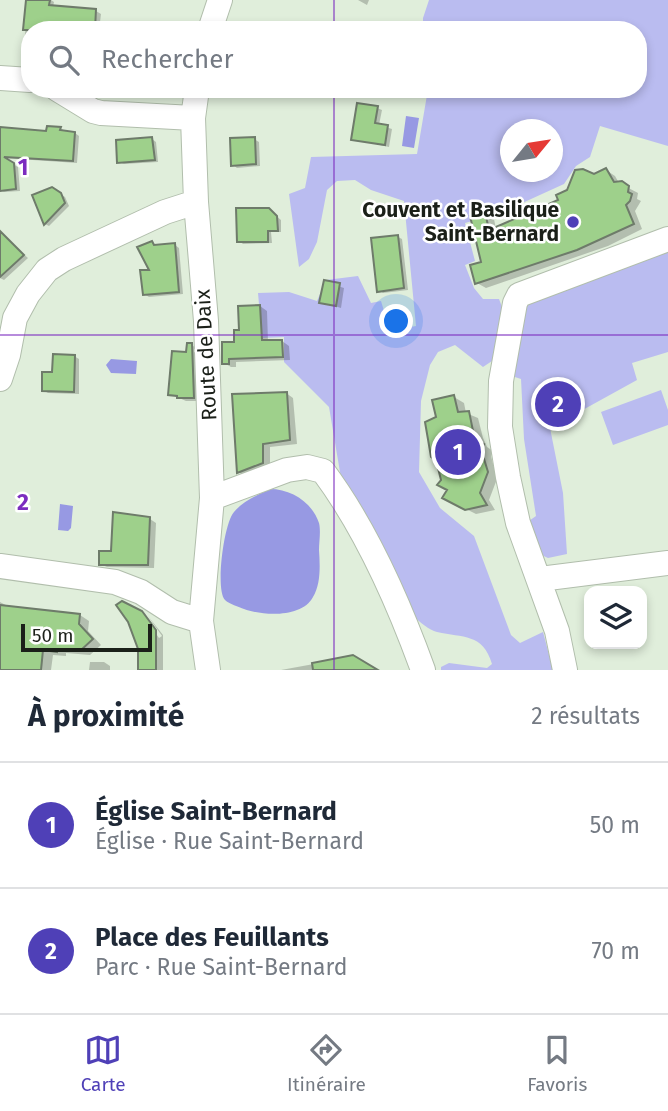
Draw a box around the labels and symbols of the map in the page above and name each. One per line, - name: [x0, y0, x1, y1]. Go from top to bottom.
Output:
- north arrow: [500, 119, 563, 182]
- text: 1: [18, 153, 28, 181]
- place label: Couvent et Basilique Saint-Bernard: [362, 197, 559, 247]
- marker: Couvent et Basilique Saint-Bernard: [565, 214, 581, 230]
- street label: Route de Daix: [190, 288, 222, 421]
- your location: [379, 304, 413, 338]
- pin: 2: [535, 378, 581, 430]
- pin: 1: [435, 426, 481, 478]
- text: 2: [17, 488, 29, 516]
- scale bar: [21, 621, 152, 653]

